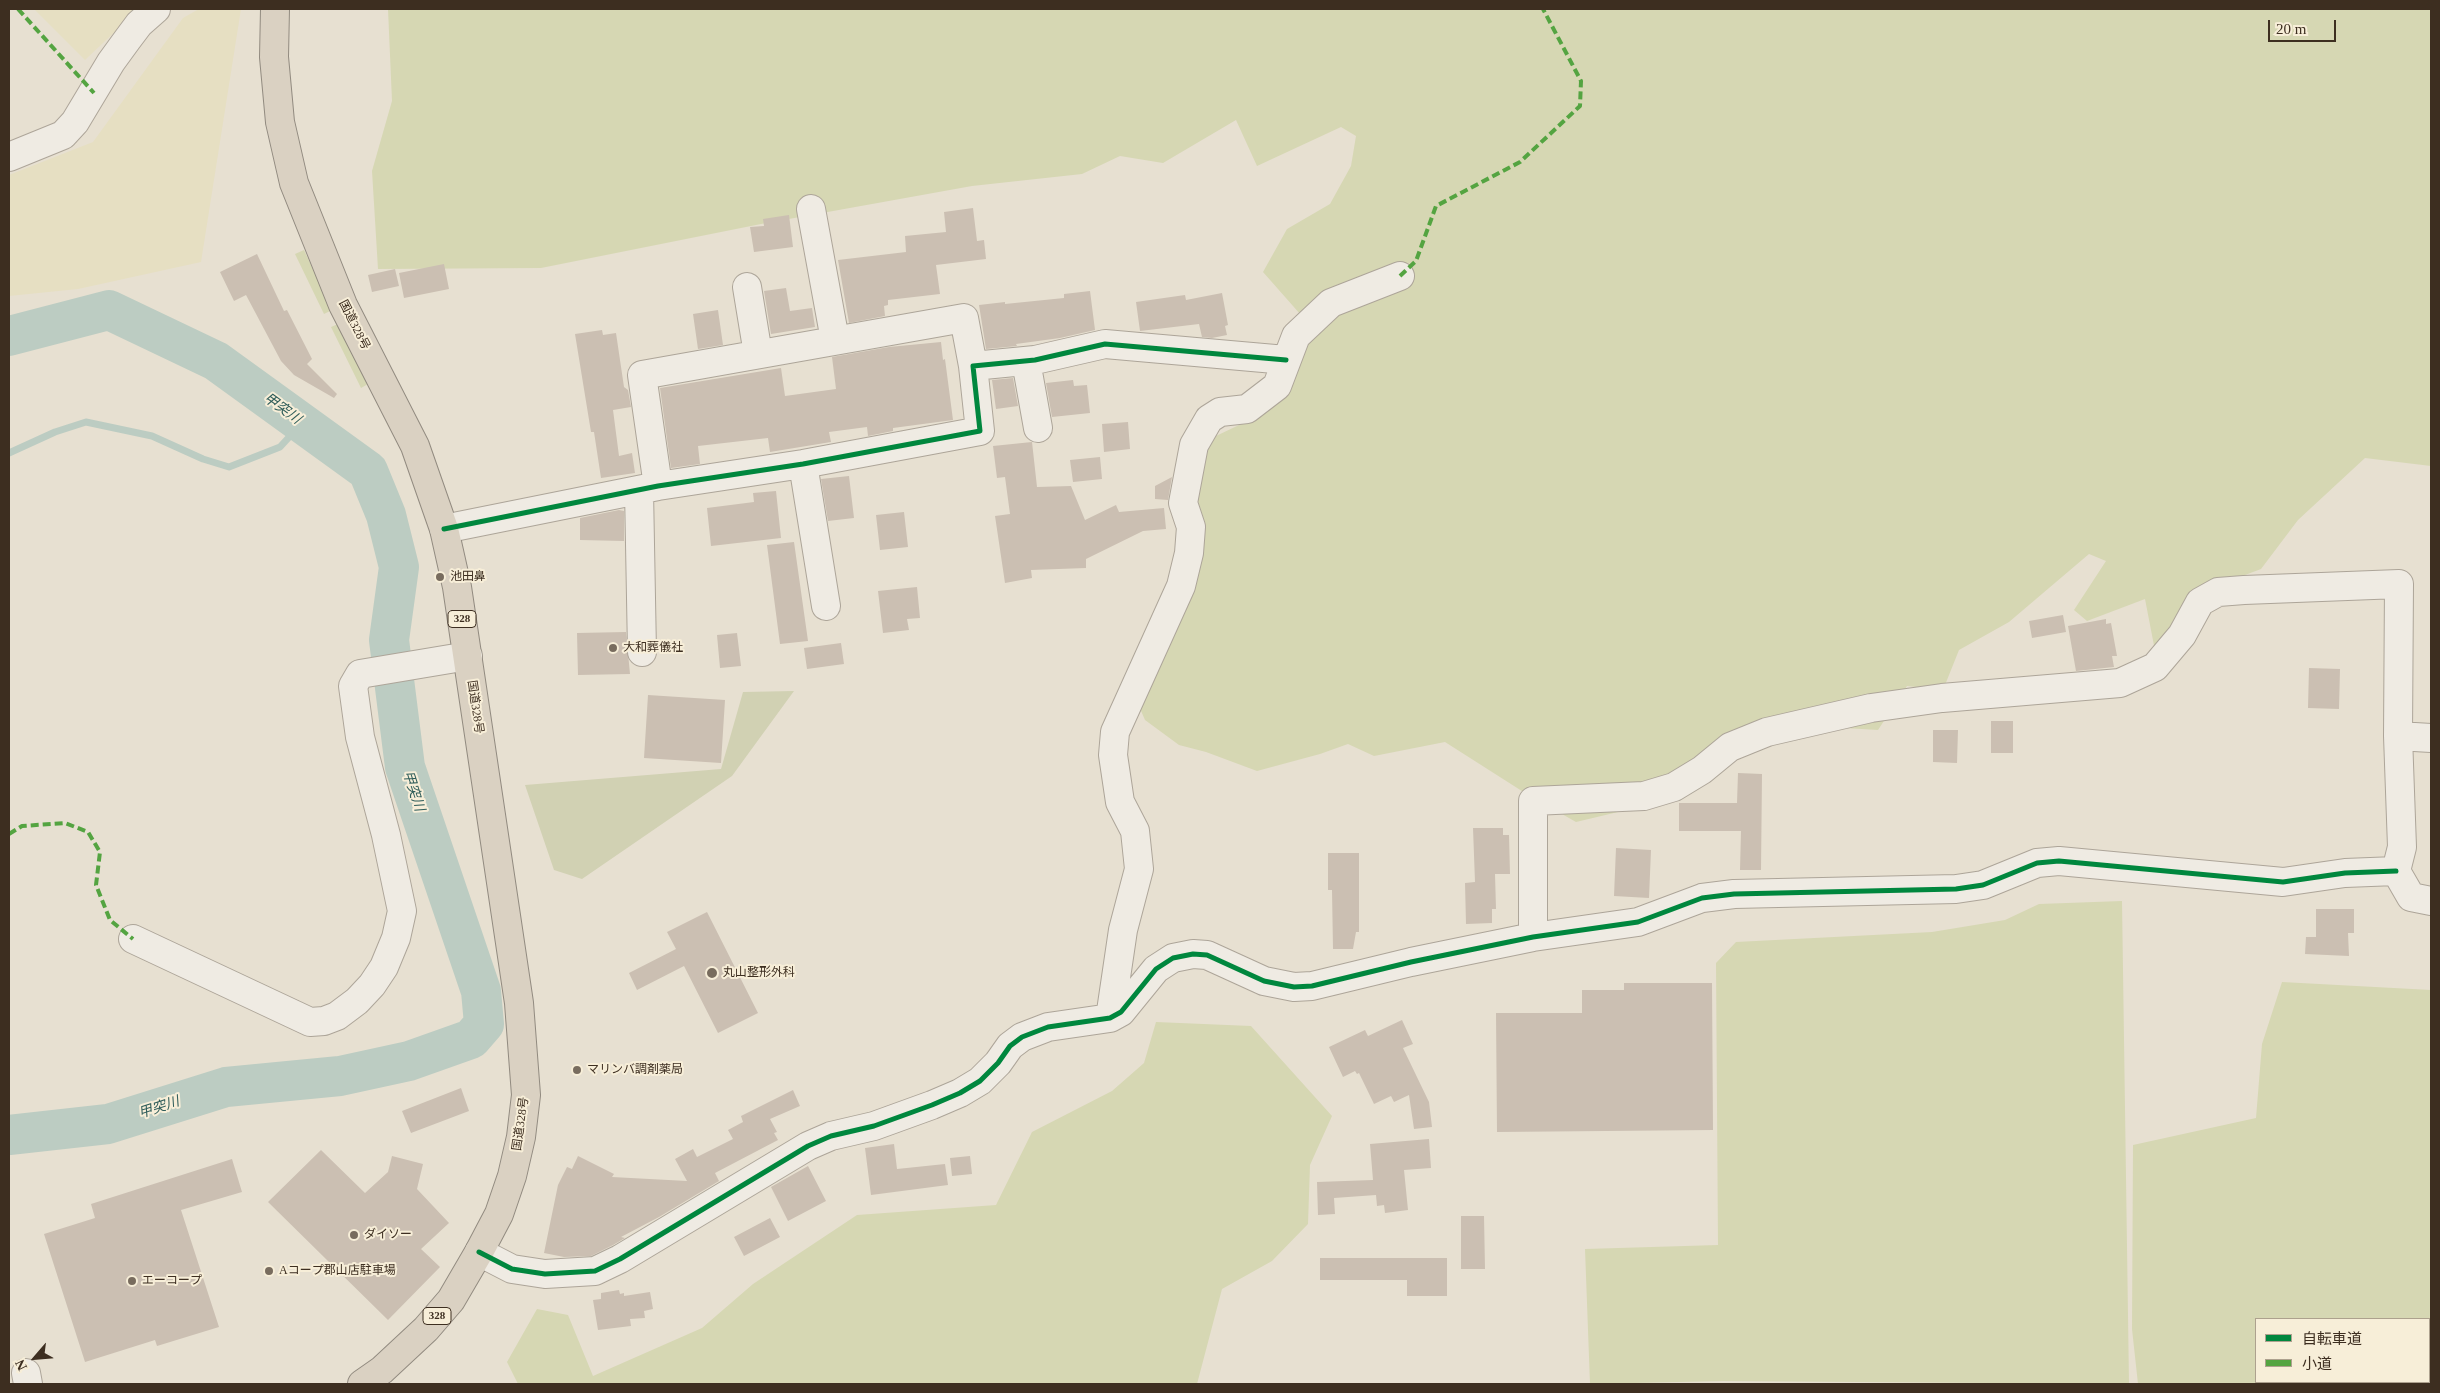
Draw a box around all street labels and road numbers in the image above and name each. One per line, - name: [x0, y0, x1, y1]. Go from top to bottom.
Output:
- street label: 国道328号: [335, 298, 373, 352]
- road number: 328: [448, 610, 476, 628]
- street label: 国道328号: [464, 679, 486, 735]
- street label: 国道328号: [510, 1096, 532, 1152]
- road number: 328: [423, 1308, 451, 1324]

